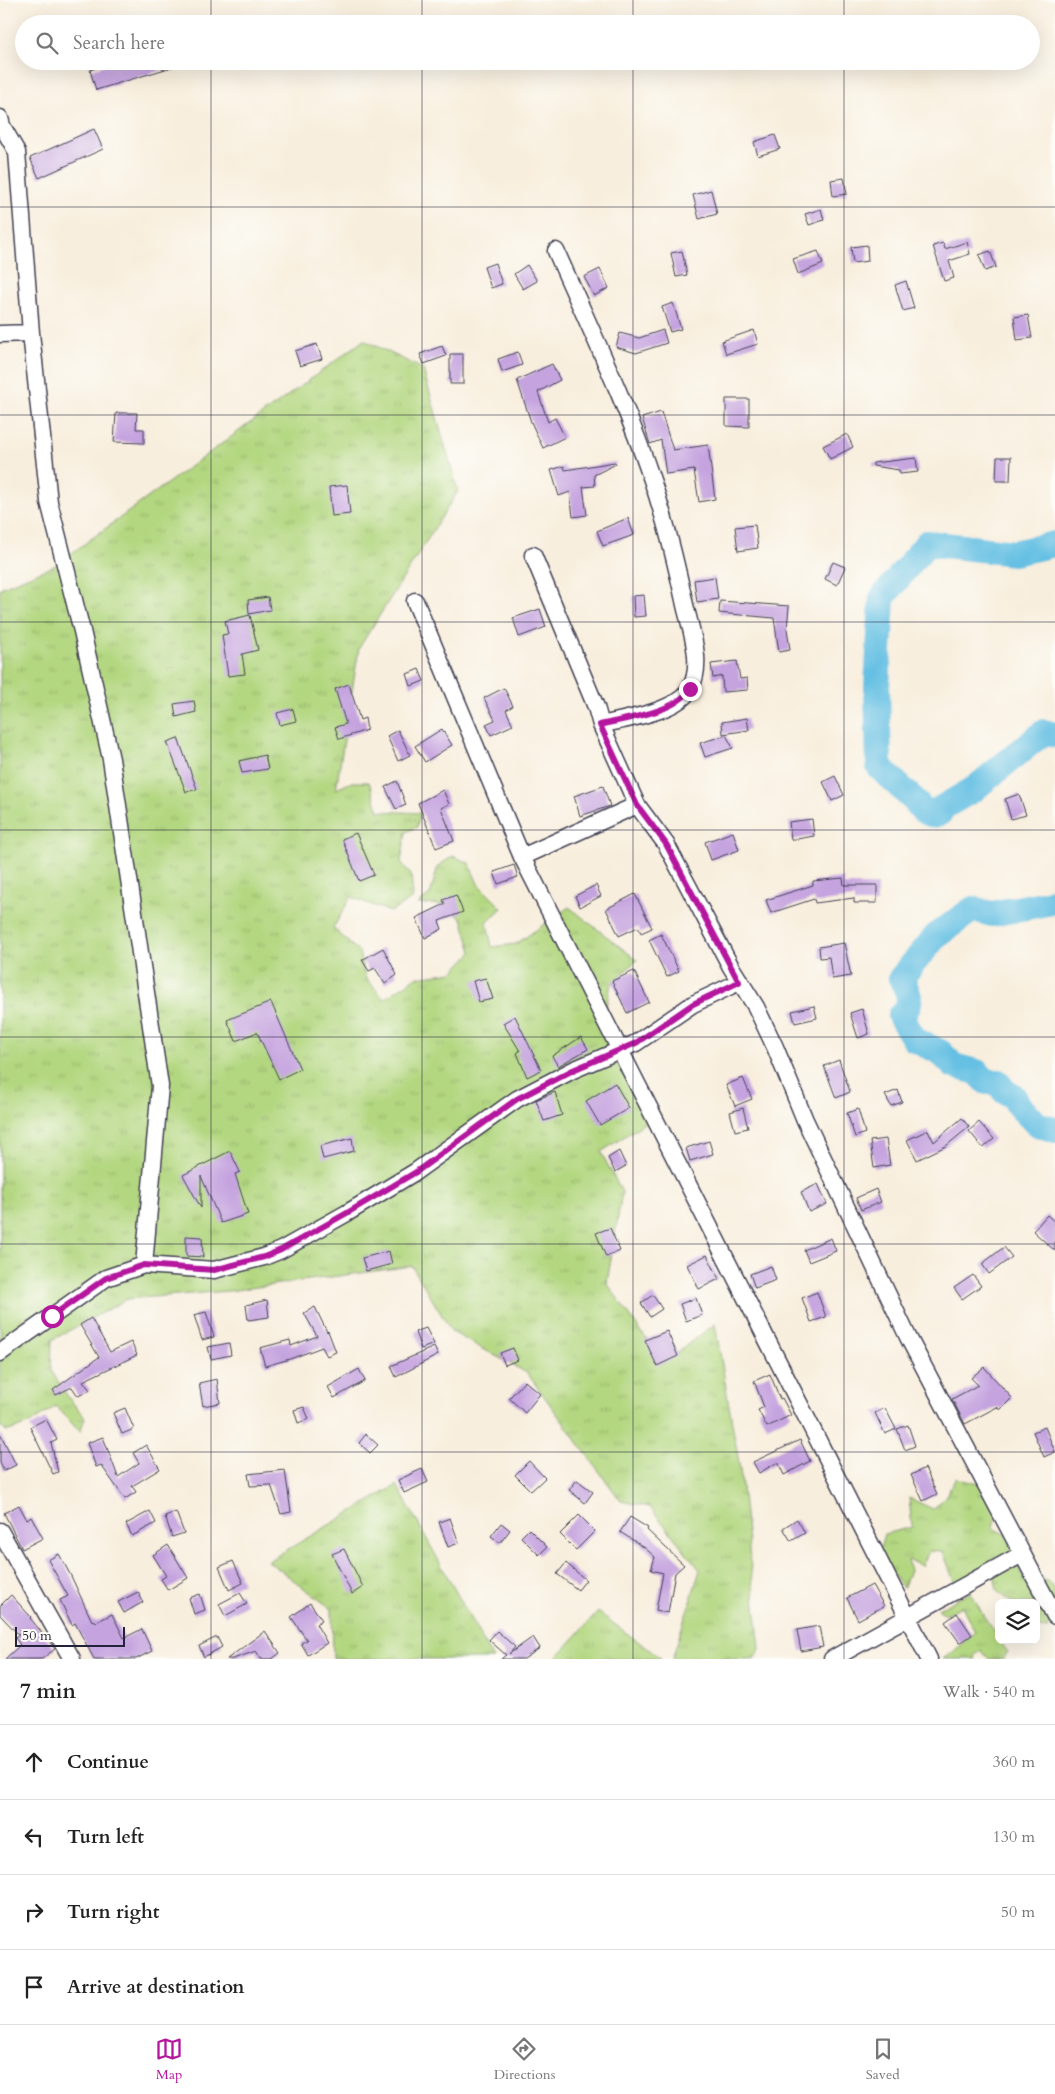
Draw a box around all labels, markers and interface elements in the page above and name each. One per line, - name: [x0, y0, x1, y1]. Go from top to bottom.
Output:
- search box: [15, 15, 1040, 70]
- icon: search: [33, 29, 61, 57]
- text: Search here: [73, 30, 165, 56]
- route end: [679, 678, 702, 701]
- route start: [41, 1305, 64, 1328]
- map controls: [995, 1599, 1040, 1644]
- button: layers: [995, 1599, 1040, 1644]
- scale bar: [15, 1624, 125, 1647]
- text: 50 m: [22, 1626, 52, 1645]
- text: 7 min: [20, 1677, 76, 1706]
- text: Walk · 540 m: [943, 1681, 1035, 1703]
- icon: ahead: [20, 1748, 48, 1776]
- text: Continue: [67, 1749, 149, 1775]
- text: 360 m: [993, 1751, 1035, 1773]
- icon: left: [20, 1823, 48, 1851]
- text: Turn left: [67, 1824, 144, 1850]
- text: 130 m: [993, 1826, 1035, 1848]
- icon: right: [20, 1898, 48, 1926]
- text: Turn right: [67, 1899, 159, 1925]
- text: 50 m: [1001, 1901, 1035, 1923]
- icon: arrive: [20, 1973, 48, 2001]
- text: Arrive at destination: [67, 1974, 244, 2000]
- tab: Map: [155, 2035, 183, 2084]
- tab: Directions: [494, 2035, 555, 2084]
- tab: Saved: [866, 2035, 900, 2084]

